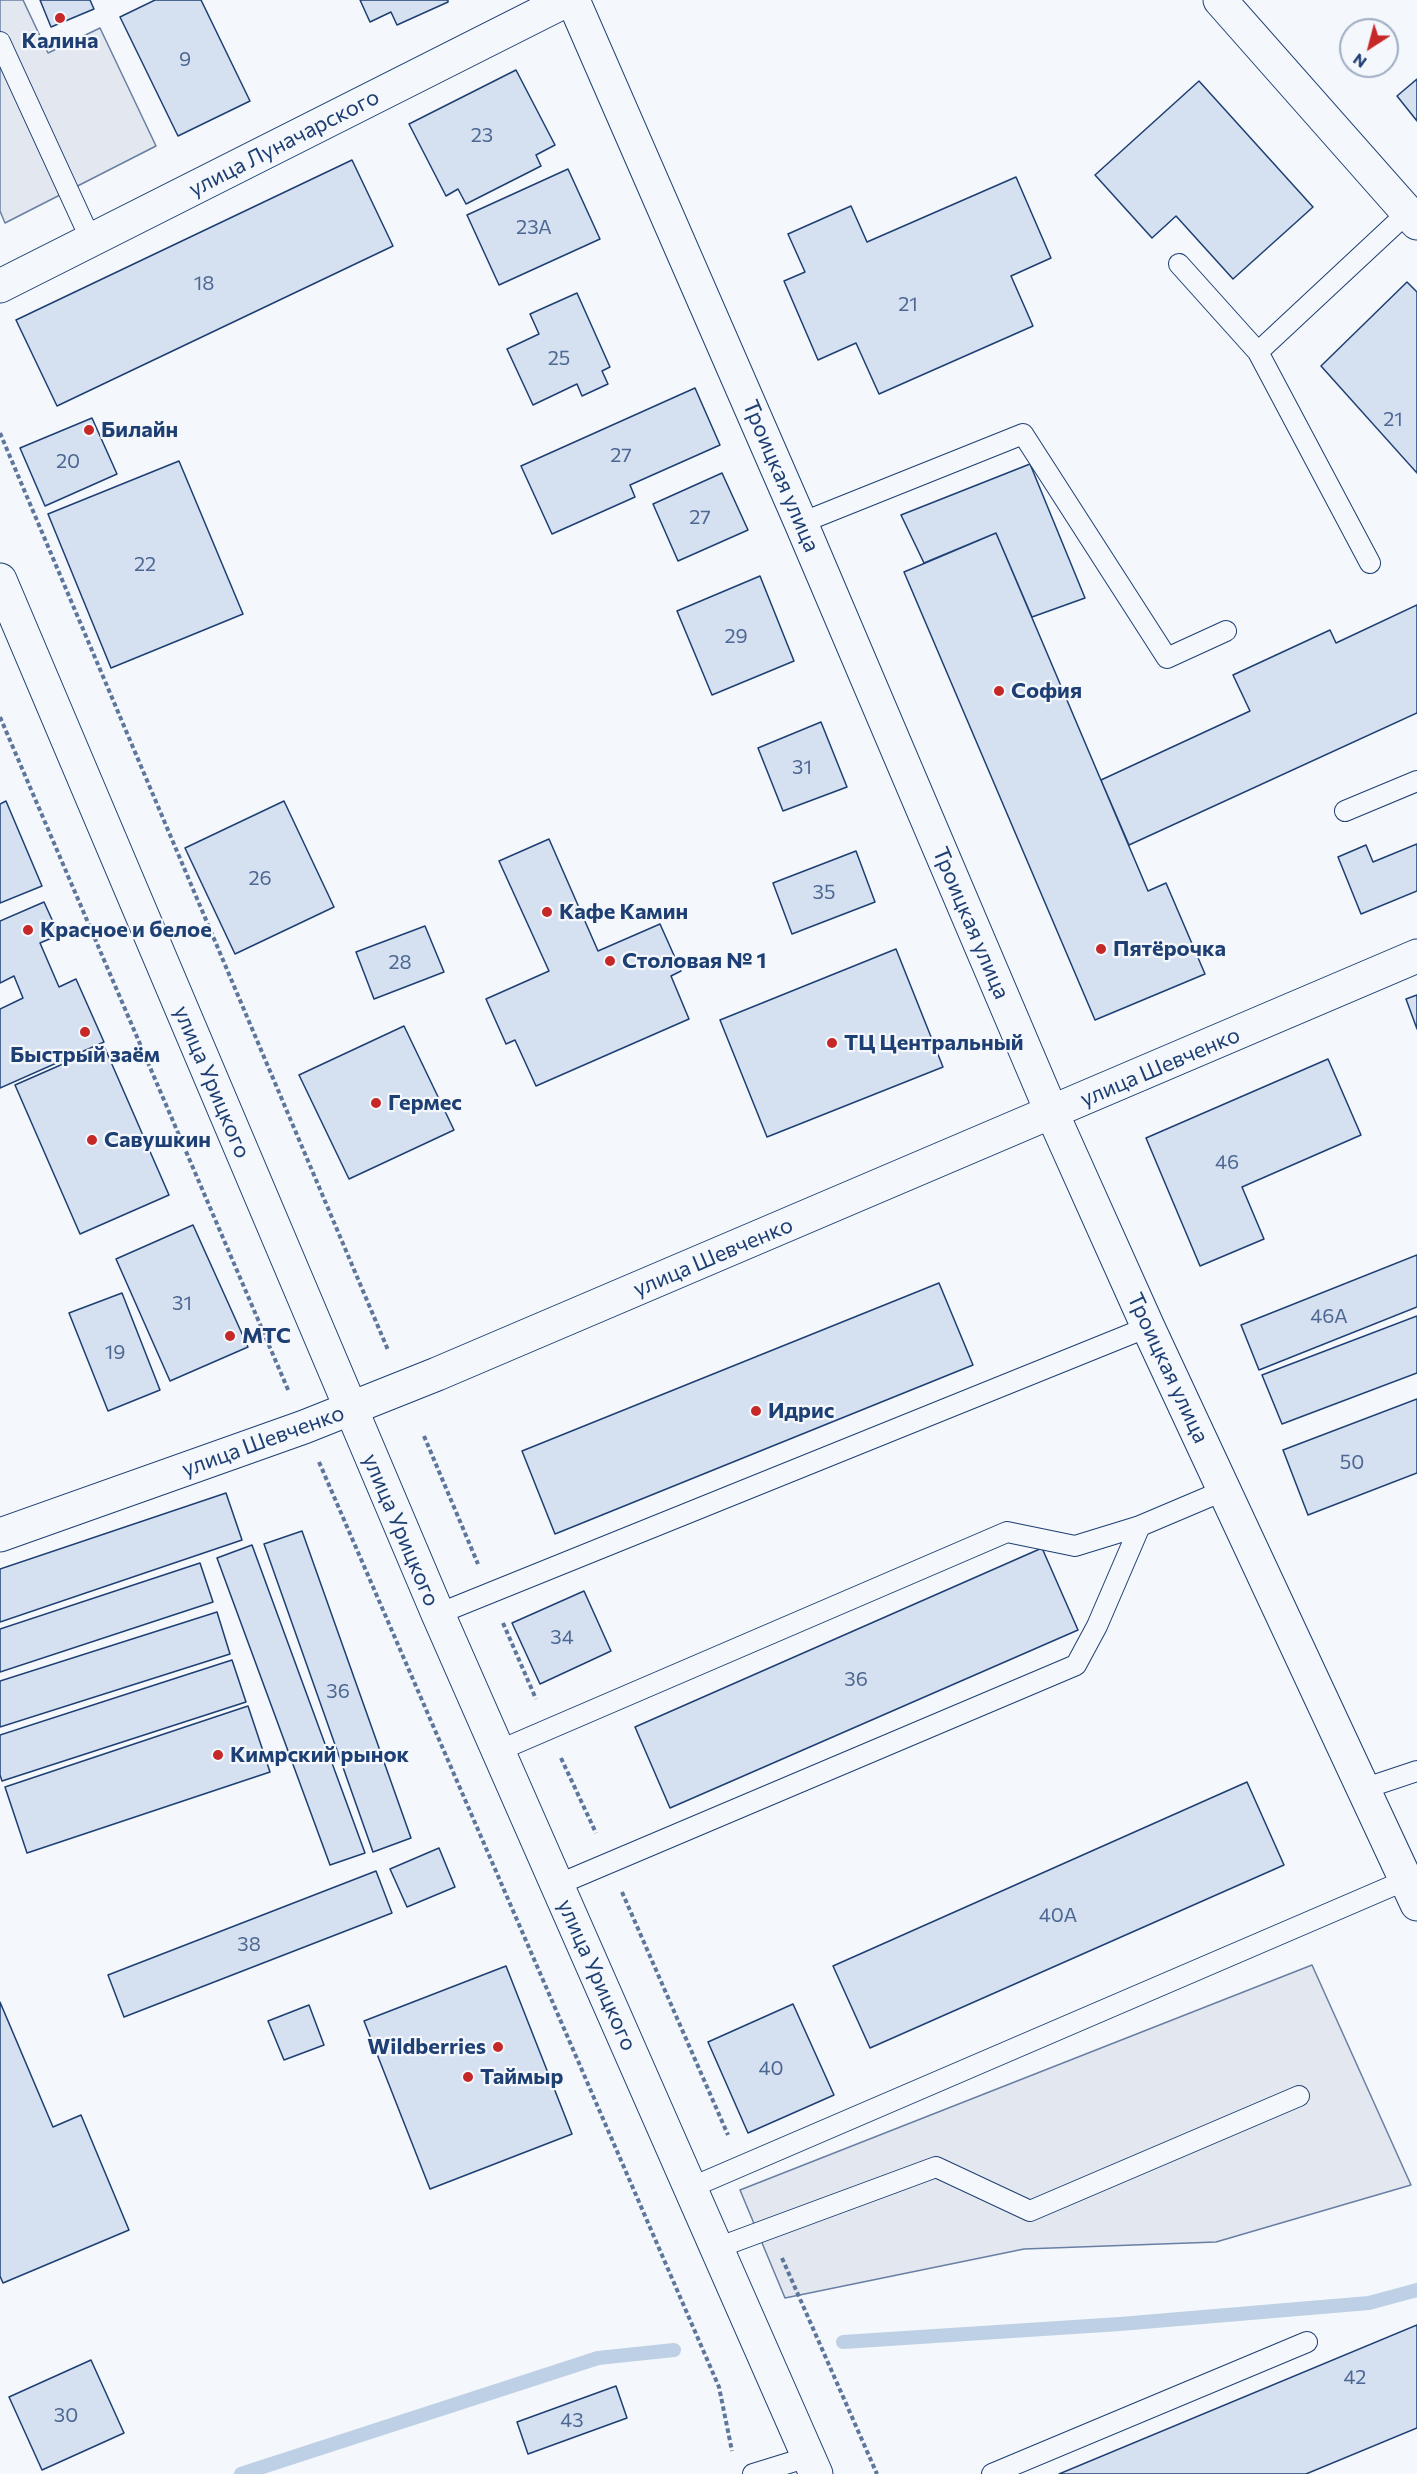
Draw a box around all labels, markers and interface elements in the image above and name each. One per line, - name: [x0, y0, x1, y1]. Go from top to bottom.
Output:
- marker: Калина: [53, 11, 67, 25]
- north arrow: [1339, 18, 1399, 78]
- place label: Калина: [22, 28, 98, 54]
- house number: 9: [179, 47, 191, 71]
- text: N: [1349, 50, 1370, 73]
- street label: улица Луначарского: [184, 84, 384, 202]
- house number: 23: [471, 123, 493, 147]
- house number: 23А: [516, 215, 552, 239]
- house number: 18: [194, 271, 214, 295]
- house number: 21: [898, 292, 918, 316]
- house number: 25: [548, 346, 570, 370]
- street label: Троицкая улица: [737, 396, 825, 556]
- house number: 21: [1383, 407, 1403, 431]
- place label: Билайн: [101, 417, 178, 443]
- marker: Билайн: [82, 423, 96, 437]
- house number: 27: [610, 443, 632, 467]
- house number: 20: [56, 449, 80, 473]
- house number: 27: [689, 505, 711, 529]
- house number: 22: [134, 552, 156, 576]
- house number: 29: [724, 624, 748, 648]
- place label: София: [1011, 678, 1082, 704]
- marker: София: [992, 684, 1006, 698]
- house number: 31: [792, 755, 812, 779]
- street label: Троицкая улица: [927, 843, 1015, 1003]
- house number: 26: [248, 866, 272, 890]
- house number: 35: [813, 880, 835, 904]
- place label: Кафе Камин: [559, 899, 688, 925]
- marker: Кафе Камин: [540, 905, 554, 919]
- place label: Красное и белое: [40, 917, 212, 943]
- marker: Красное и белое: [21, 923, 35, 937]
- place label: Пятёрочка: [1113, 936, 1226, 962]
- marker: Пятёрочка: [1094, 942, 1108, 956]
- place label: Столовая № 1: [622, 948, 767, 974]
- house number: 28: [388, 950, 412, 974]
- marker: Столовая № 1: [603, 954, 617, 968]
- street label: улица Урицкого: [168, 1002, 256, 1162]
- street label: улица Шевченко: [1076, 1021, 1244, 1113]
- marker: Быстрый заём: [78, 1025, 92, 1039]
- place label: ТЦ Центральный: [844, 1030, 1024, 1056]
- marker: ТЦ Центральный: [825, 1036, 839, 1050]
- place label: Быстрый заём: [10, 1042, 160, 1068]
- place label: Гермес: [388, 1090, 462, 1116]
- marker: Гермес: [369, 1096, 383, 1110]
- place label: Савушкин: [104, 1127, 211, 1153]
- marker: Савушкин: [85, 1133, 99, 1147]
- house number: 46: [1215, 1150, 1239, 1174]
- street label: улица Шевченко: [629, 1211, 797, 1303]
- street label: Троицкая улица: [1122, 1289, 1214, 1447]
- house number: 31: [172, 1291, 192, 1315]
- house number: 46А: [1310, 1304, 1348, 1328]
- place label: МТС: [242, 1323, 291, 1349]
- marker: МТС: [223, 1329, 237, 1343]
- house number: 19: [105, 1340, 125, 1364]
- place label: Идрис: [768, 1398, 834, 1424]
- street label: улица Шевченко: [178, 1399, 348, 1483]
- marker: Идрис: [749, 1404, 763, 1418]
- street label: улица Урицкого: [357, 1450, 445, 1610]
- house number: 50: [1340, 1450, 1364, 1474]
- house number: 34: [550, 1625, 574, 1649]
- house number: 36: [844, 1667, 868, 1691]
- house number: 36: [326, 1679, 350, 1703]
- place label: Кимрский рынок: [230, 1742, 409, 1768]
- marker: Кимрский рынок: [211, 1748, 225, 1762]
- street label: улица Урицкого: [552, 1895, 642, 2055]
- house number: 40А: [1039, 1903, 1077, 1927]
- house number: 38: [237, 1932, 261, 1956]
- place label: Wildberries: [367, 2034, 486, 2060]
- marker: Wildberries: [491, 2040, 505, 2054]
- house number: 40: [758, 2056, 784, 2080]
- place label: Таймыр: [480, 2064, 563, 2090]
- marker: Таймыр: [461, 2070, 475, 2084]
- house number: 42: [1344, 2365, 1366, 2389]
- house number: 30: [54, 2403, 78, 2427]
- house number: 43: [560, 2408, 584, 2432]

